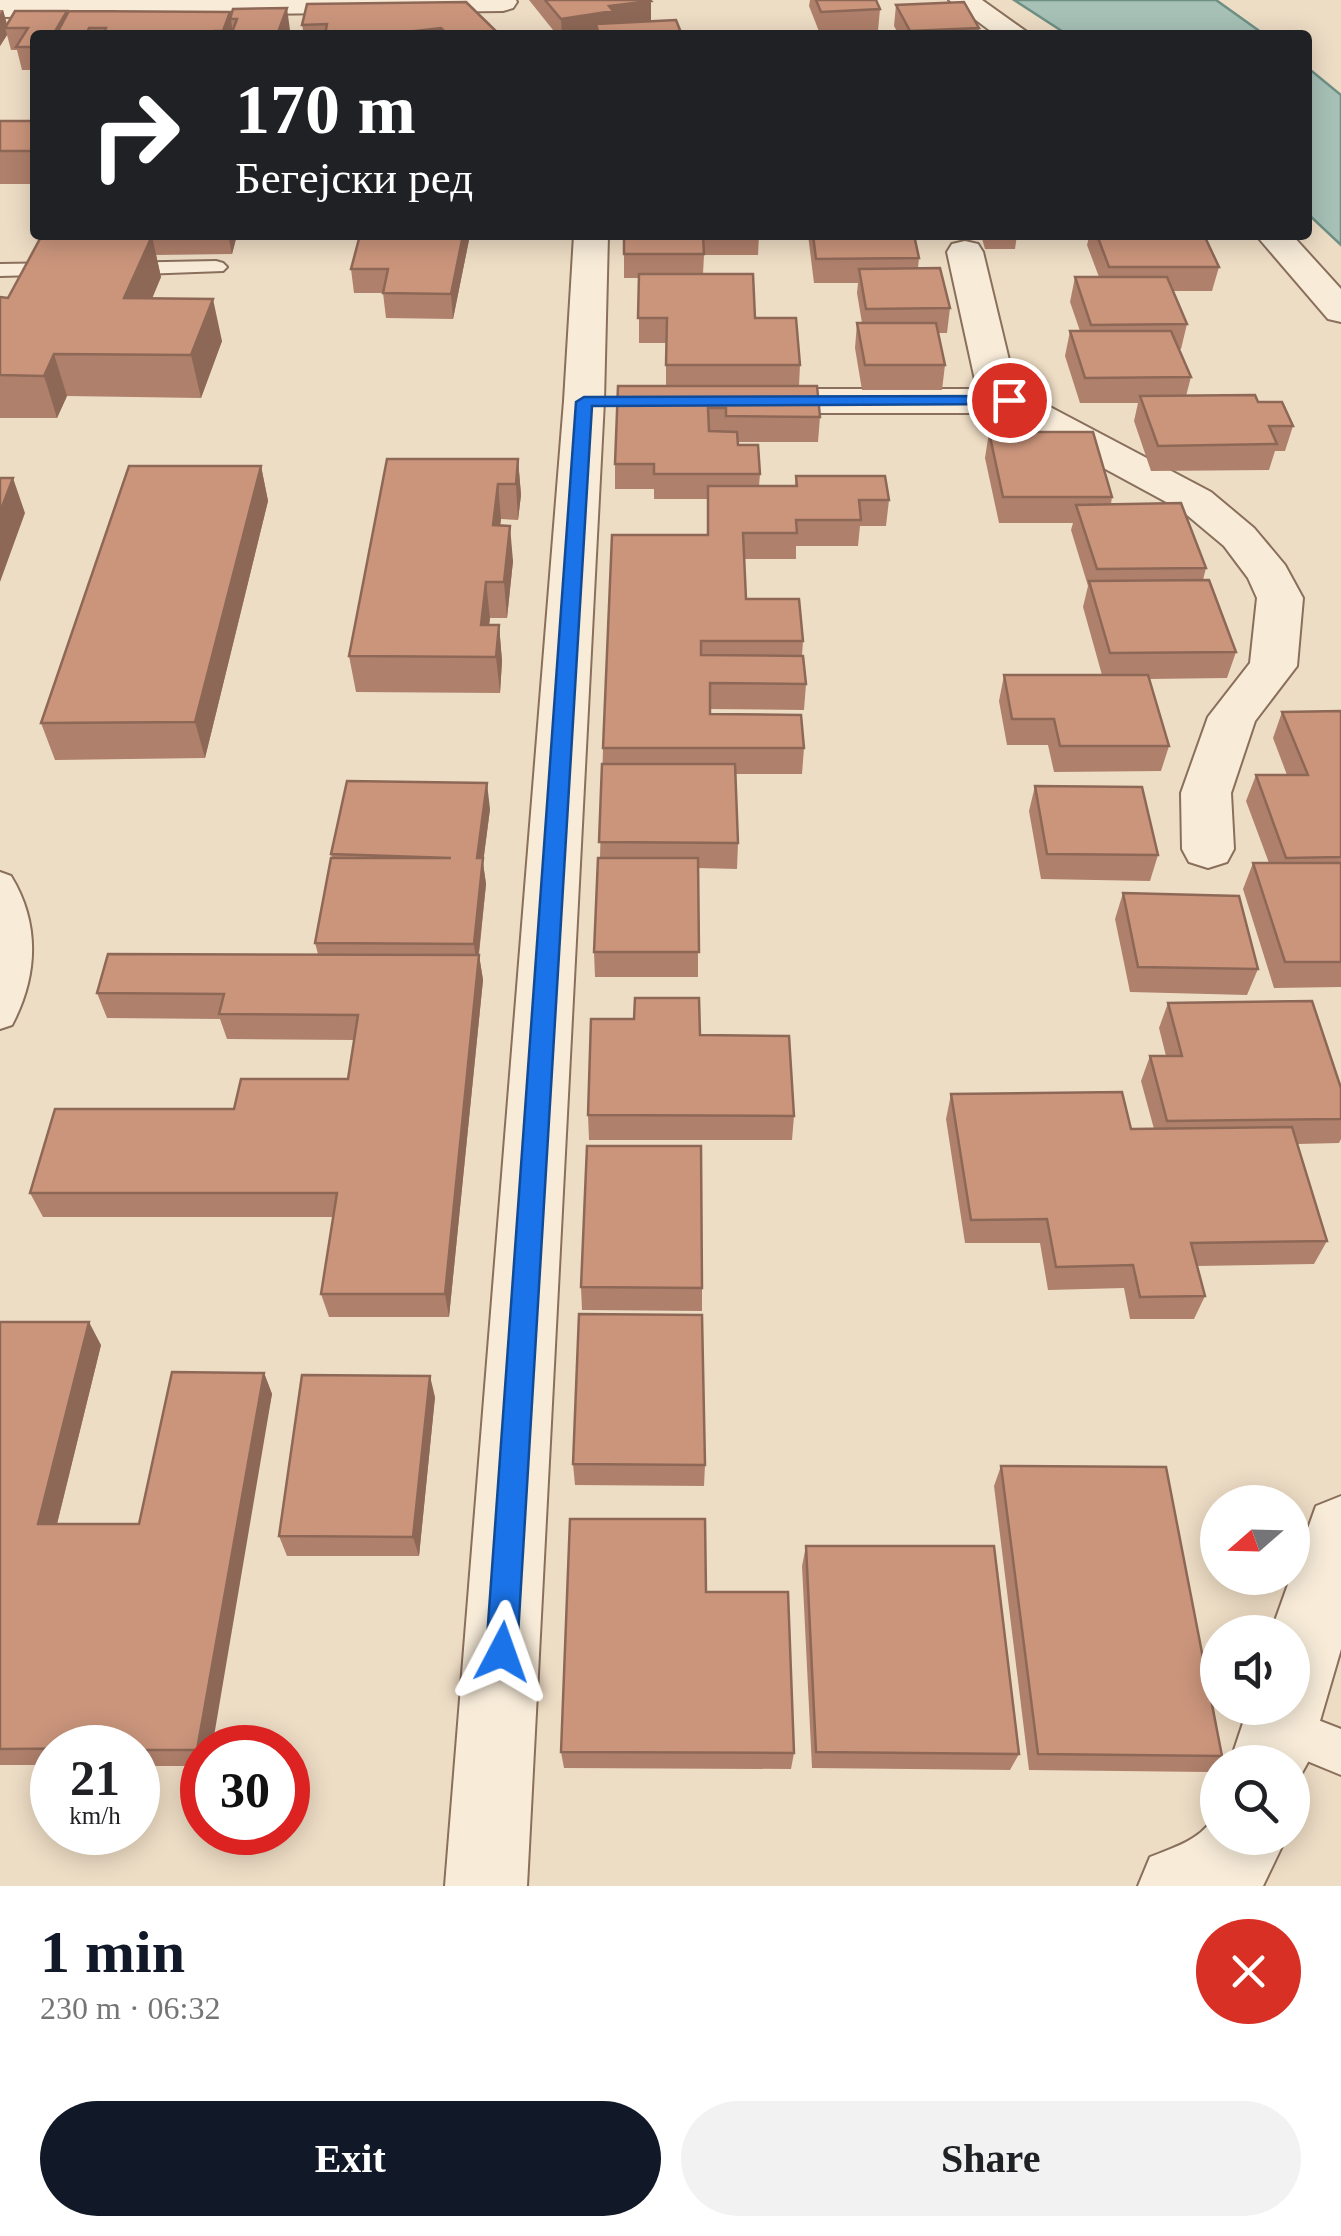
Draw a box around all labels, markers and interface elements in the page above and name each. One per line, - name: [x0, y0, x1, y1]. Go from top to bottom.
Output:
- icon: right: [70, 70, 200, 200]
- text: 170 m: [235, 71, 416, 148]
- text: Бегејски ред: [235, 153, 473, 203]
- pin: [967, 358, 1052, 443]
- icon: arrive: [982, 373, 1037, 428]
- north arrow: [1200, 1485, 1310, 1595]
- map controls: [1200, 1485, 1310, 1855]
- position arrow: [450, 1600, 554, 1704]
- button: sound: [1200, 1615, 1310, 1725]
- speed limit sign: 30: [180, 1725, 310, 1855]
- button: search: [1200, 1745, 1310, 1855]
- text: 21: [70, 1750, 120, 1806]
- text: km/h: [69, 1802, 121, 1829]
- text: 1 min: [40, 1919, 185, 1985]
- button: close: [1196, 1919, 1301, 2024]
- text: 230 m · 06:32: [40, 1990, 220, 2026]
- button: Exit: [40, 2101, 661, 2216]
- button: Share: [681, 2101, 1301, 2216]

